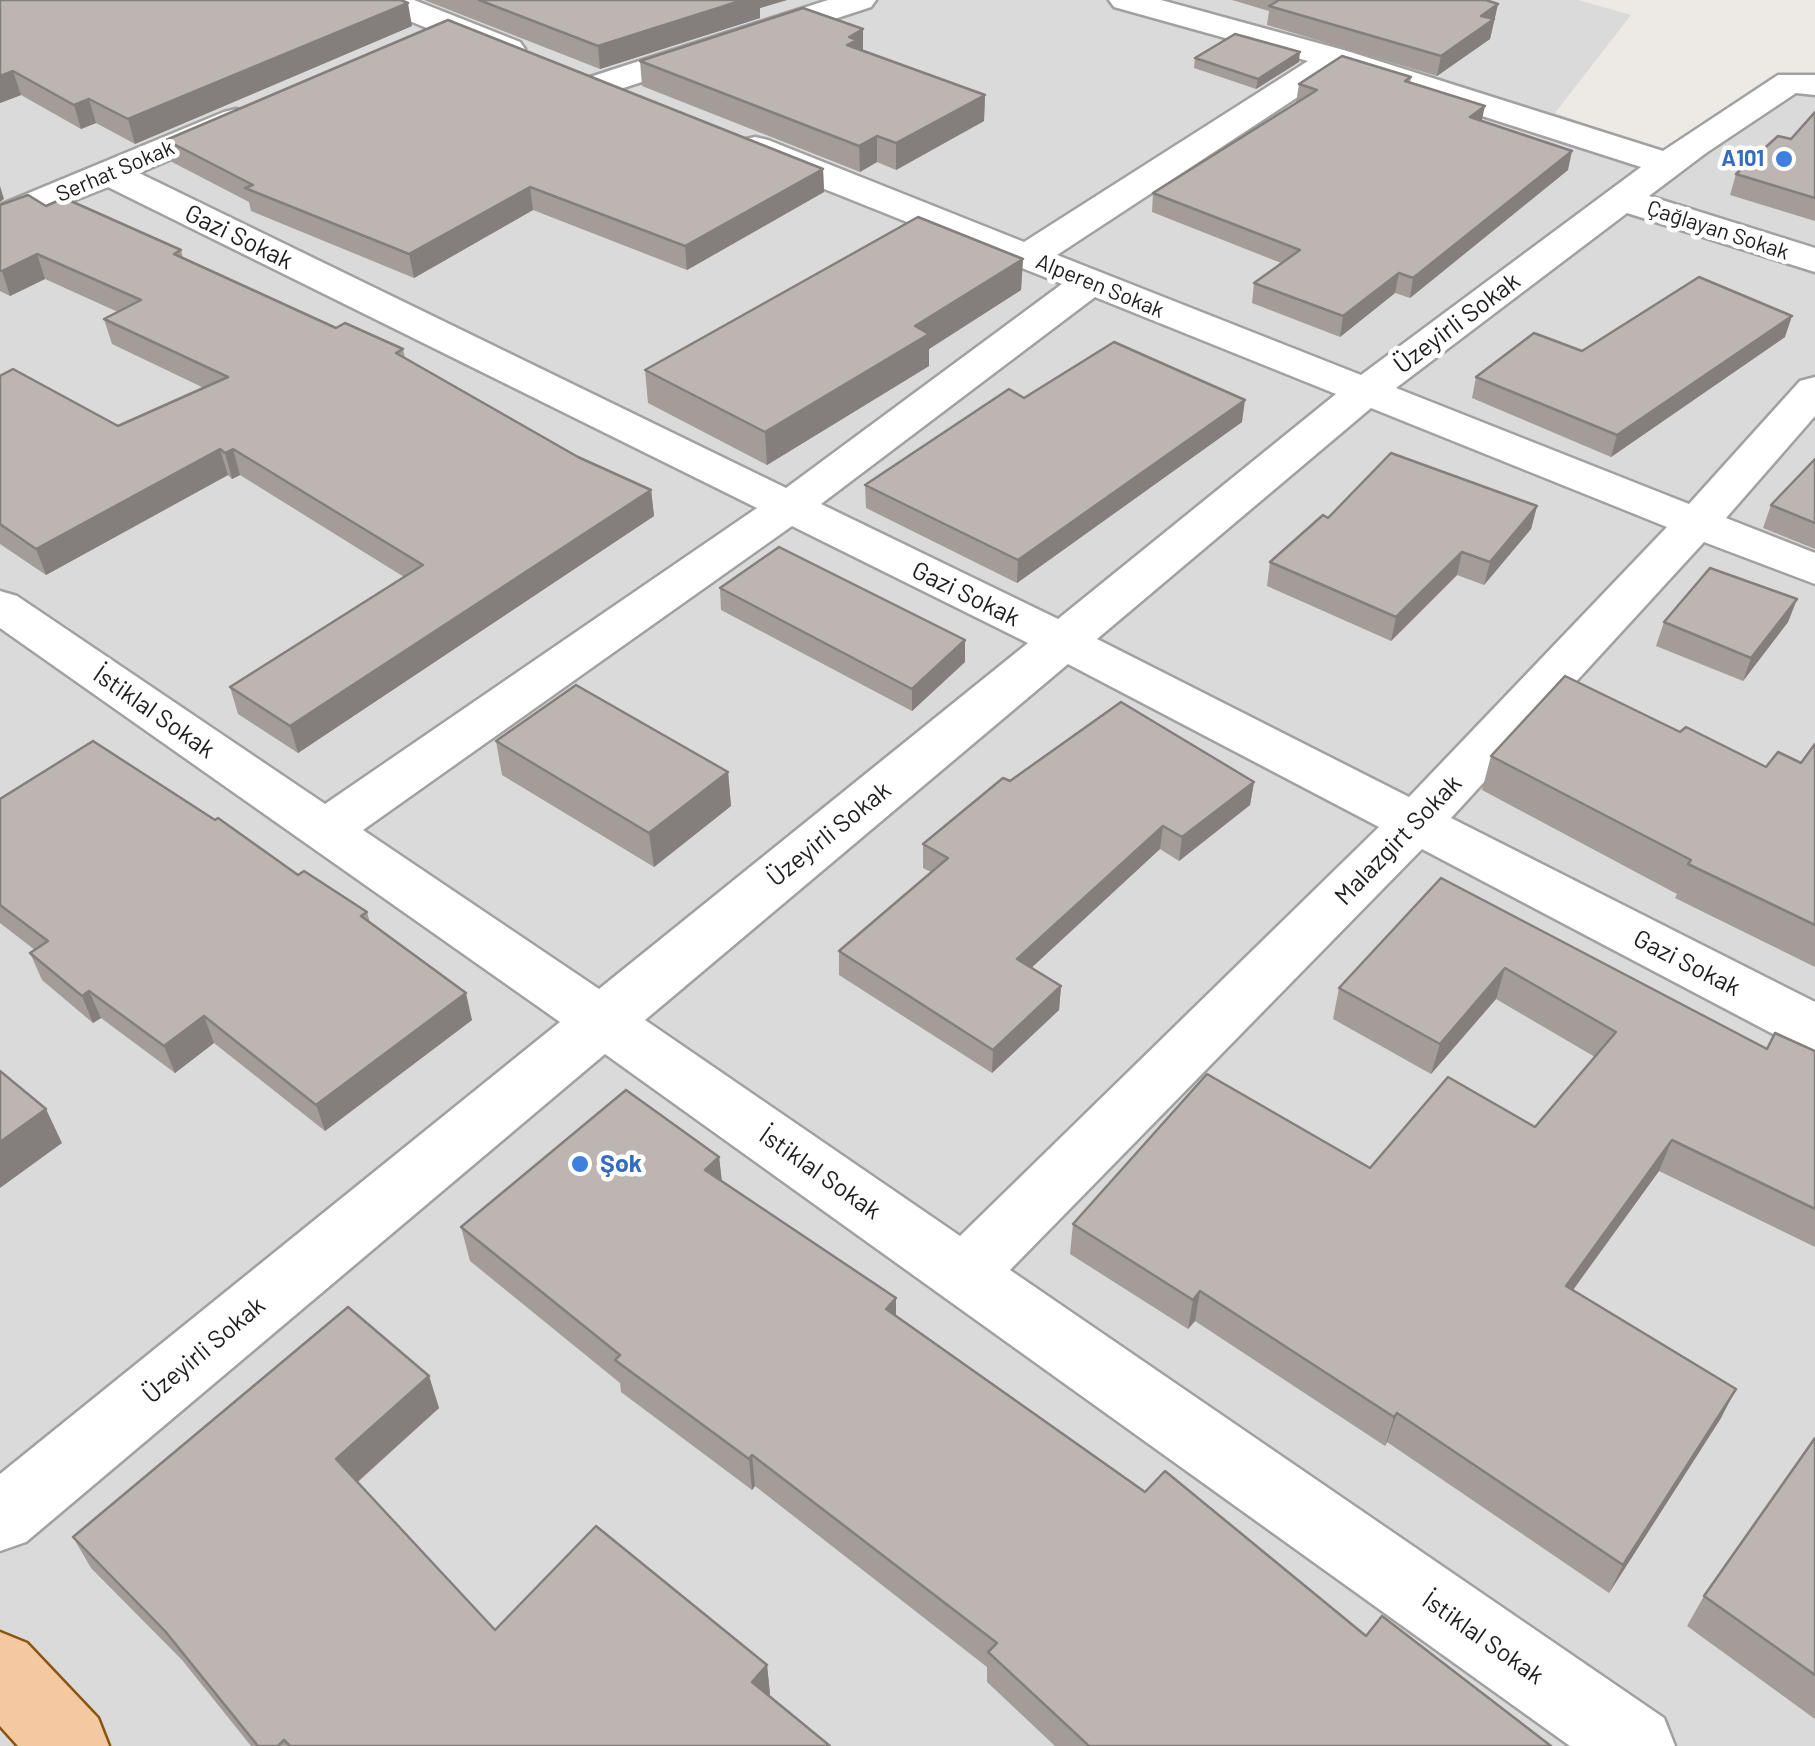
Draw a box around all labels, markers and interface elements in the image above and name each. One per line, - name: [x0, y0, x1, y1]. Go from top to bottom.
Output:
- street label: Serhat Sokak: [52, 134, 178, 208]
- place label: A101: [1721, 146, 1764, 172]
- marker: A101: [1773, 148, 1795, 170]
- street label: Çağlayan Sokak: [1644, 195, 1792, 265]
- street label: Gazi Sokak: [180, 198, 298, 276]
- street label: Alperen Sokak: [1032, 248, 1168, 324]
- street label: Üzeyirli Sokak: [1388, 266, 1526, 380]
- street label: Gazi Sokak: [907, 555, 1025, 633]
- street label: İstiklal Sokak: [87, 659, 221, 765]
- street label: Malazgirt Sokak: [1328, 769, 1468, 911]
- street label: Üzeyirli Sokak: [761, 775, 897, 893]
- street label: Gazi Sokak: [1628, 923, 1746, 1003]
- street label: İstiklal Sokak: [753, 1120, 887, 1226]
- place label: Şok: [600, 1149, 642, 1179]
- marker: Şok: [569, 1153, 591, 1175]
- street label: Üzeyirli Sokak: [137, 1290, 271, 1410]
- street label: İstiklal Sokak: [1416, 1585, 1550, 1691]

